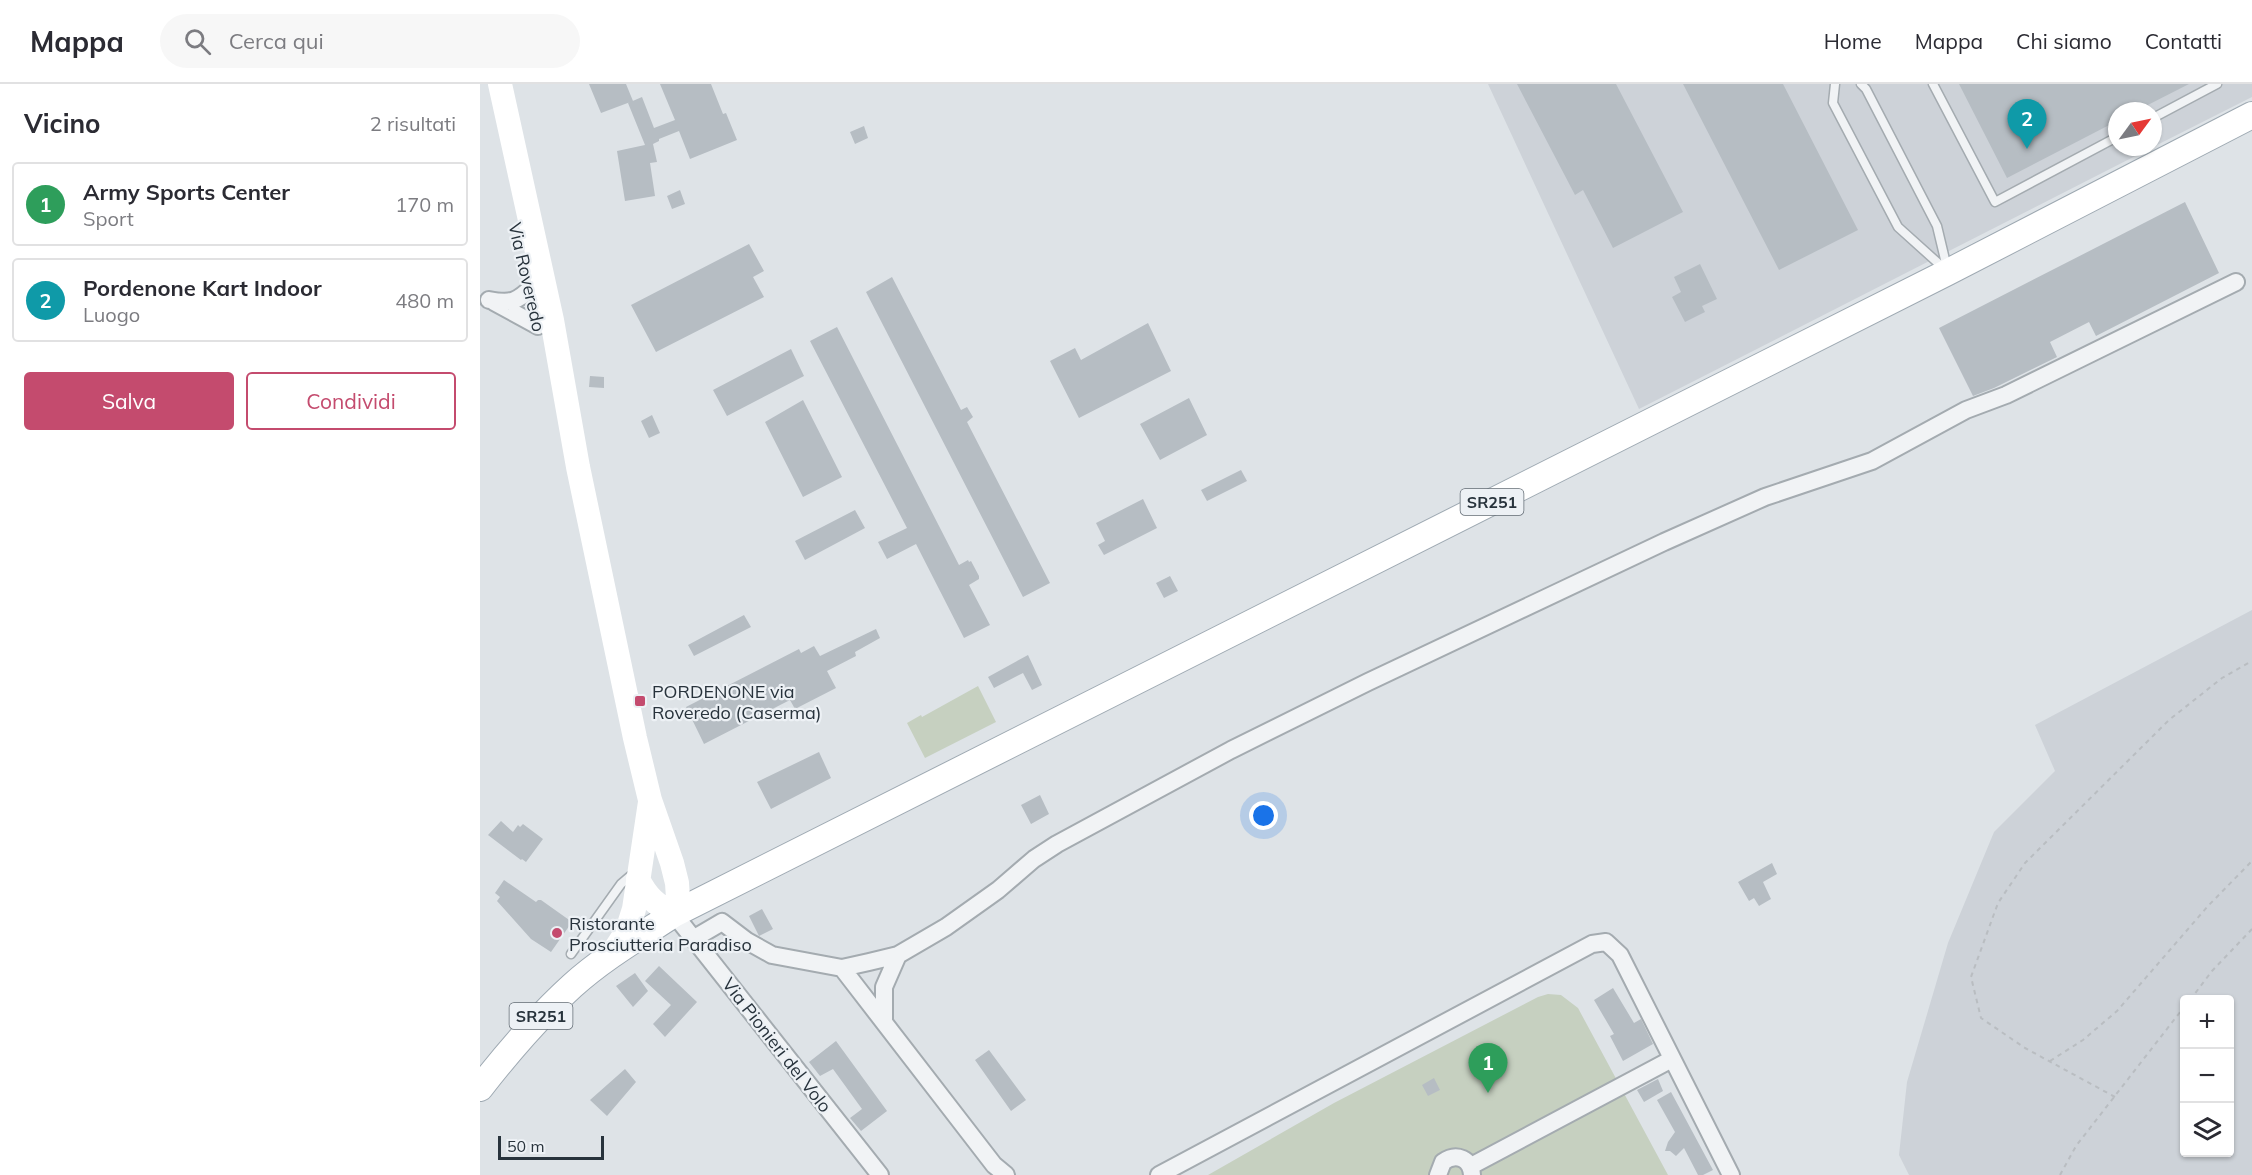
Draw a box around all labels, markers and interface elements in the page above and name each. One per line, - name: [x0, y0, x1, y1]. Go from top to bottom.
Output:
- search box: [160, 14, 580, 68]
- text: Mappa: [30, 24, 124, 59]
- icon: search: [181, 25, 214, 58]
- text: Cerca qui: [229, 27, 324, 55]
- text: Home: [1824, 28, 1882, 54]
- text: Mappa: [1915, 28, 1983, 54]
- text: Chi siamo: [2016, 28, 2112, 54]
- text: Contatti: [2145, 28, 2222, 54]
- pin: 2: [2008, 100, 2046, 149]
- north arrow: [2108, 102, 2162, 156]
- text: Vicino: [24, 107, 101, 140]
- text: 2 risultati: [370, 111, 456, 136]
- text: Army Sports Center: [83, 178, 290, 206]
- text: 1: [40, 192, 52, 217]
- text: 170 m: [395, 192, 454, 217]
- text: Sport: [83, 206, 134, 231]
- street label: Via Roveredo: [503, 220, 551, 334]
- text: Pordenone Kart Indoor: [83, 274, 322, 302]
- text: 2: [40, 288, 52, 313]
- text: 480 m: [395, 288, 454, 313]
- text: Luogo: [83, 302, 140, 327]
- button: Salva: [24, 372, 234, 430]
- button: Condividi: [246, 372, 456, 430]
- road number: SR251: [1460, 489, 1524, 515]
- place label: PORDENONE via Roveredo (Caserma): [652, 680, 822, 724]
- marker: PORDENONE via Roveredo (Caserma): [633, 694, 647, 708]
- your location: [1249, 801, 1278, 830]
- place label: Ristorante Prosciutteria Paradiso: [569, 912, 752, 956]
- marker: Ristorante Prosciutteria Paradiso: [550, 926, 564, 940]
- street label: Via Pionieri del Volo: [717, 973, 837, 1117]
- map controls: [2180, 995, 2234, 1157]
- button: +: [2180, 995, 2234, 1049]
- road number: SR251: [509, 1003, 572, 1029]
- pin: 1: [1468, 1044, 1508, 1093]
- button: −: [2180, 1049, 2234, 1103]
- button: layers: [2180, 1103, 2234, 1157]
- scale bar: [498, 1133, 604, 1160]
- text: 50 m: [507, 1136, 544, 1156]

